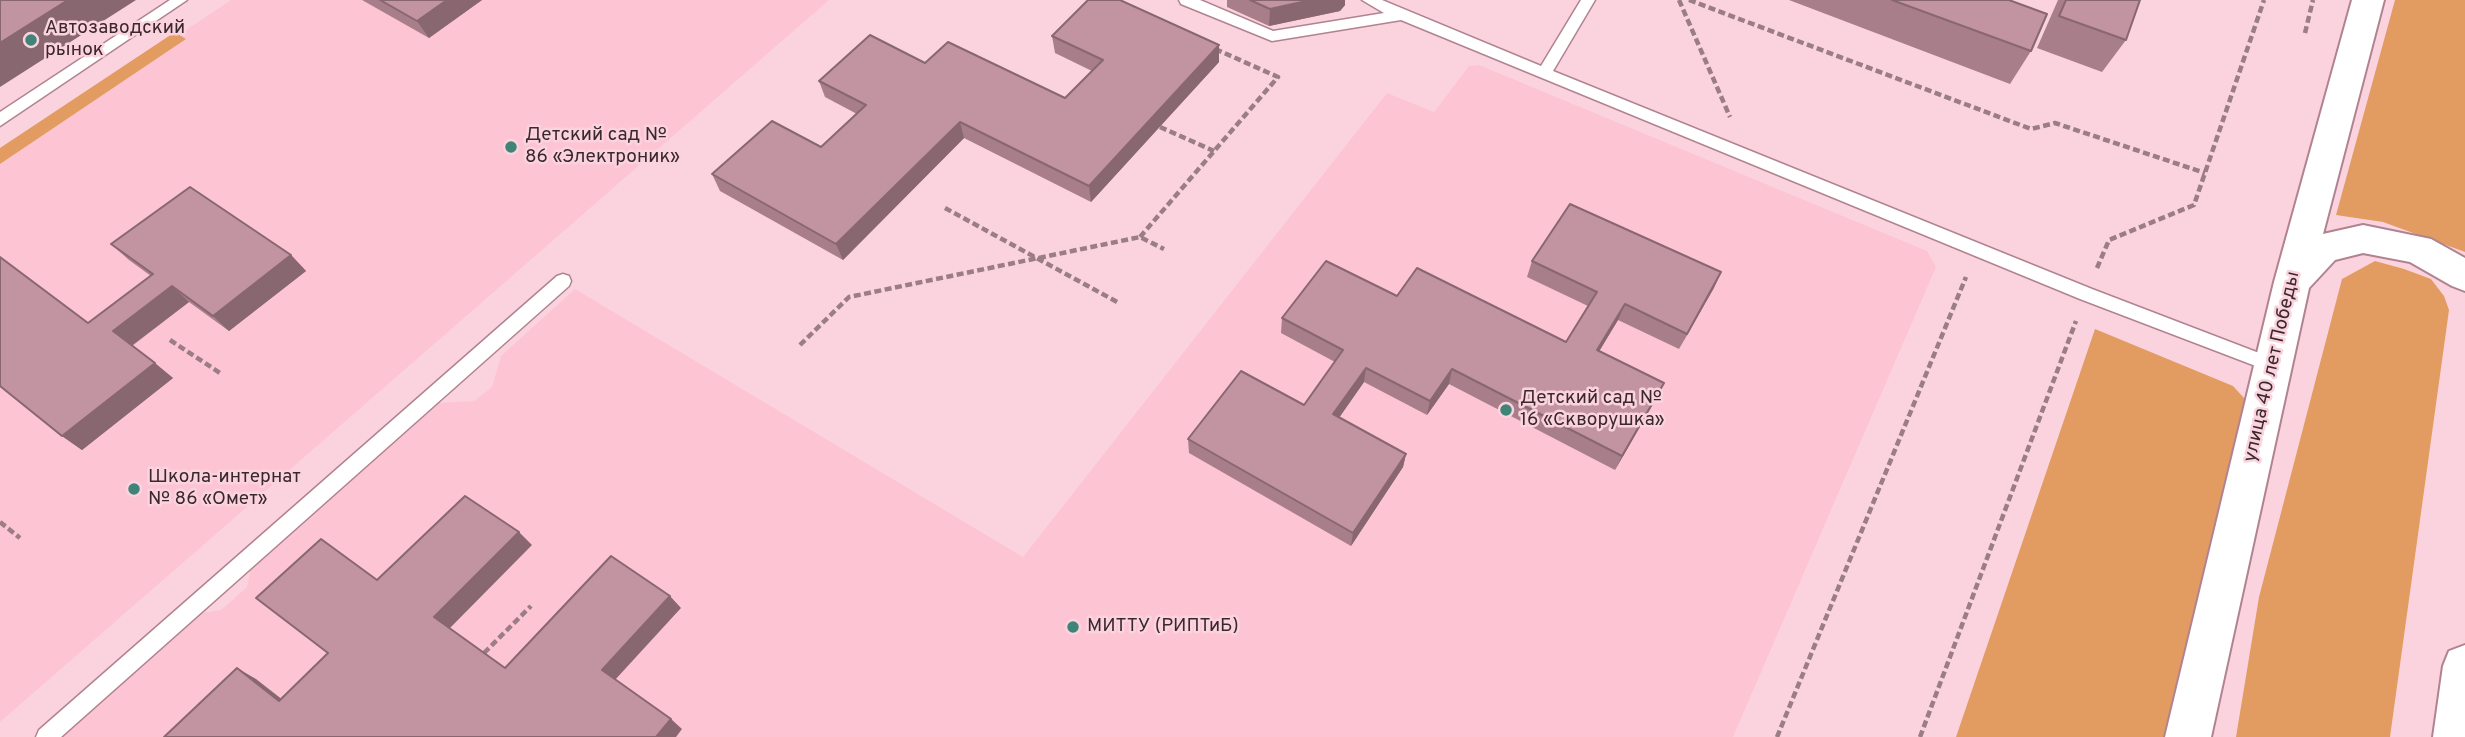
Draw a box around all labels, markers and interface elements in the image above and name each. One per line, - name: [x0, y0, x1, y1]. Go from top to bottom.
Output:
- place label: Автозаводский рынок: [45, 18, 185, 62]
- marker: Автозаводский рынок: [23, 32, 39, 48]
- place label: Детский сад № 86 «Электроник»: [525, 125, 680, 169]
- marker: Детский сад № 86 «Электроник»: [503, 139, 519, 155]
- street label: улица 40 лет Победы: [2240, 269, 2306, 465]
- place label: Детский сад № 16 «Скворушка»: [1520, 388, 1664, 432]
- marker: Детский сад № 16 «Скворушка»: [1498, 402, 1514, 418]
- place label: Школа-интернат № 86 «Омет»: [148, 467, 301, 511]
- marker: Школа-интернат № 86 «Омет»: [126, 481, 142, 497]
- place label: МИТТУ (РИПТиБ): [1087, 616, 1239, 638]
- marker: МИТТУ (РИПТиБ): [1065, 619, 1081, 635]

